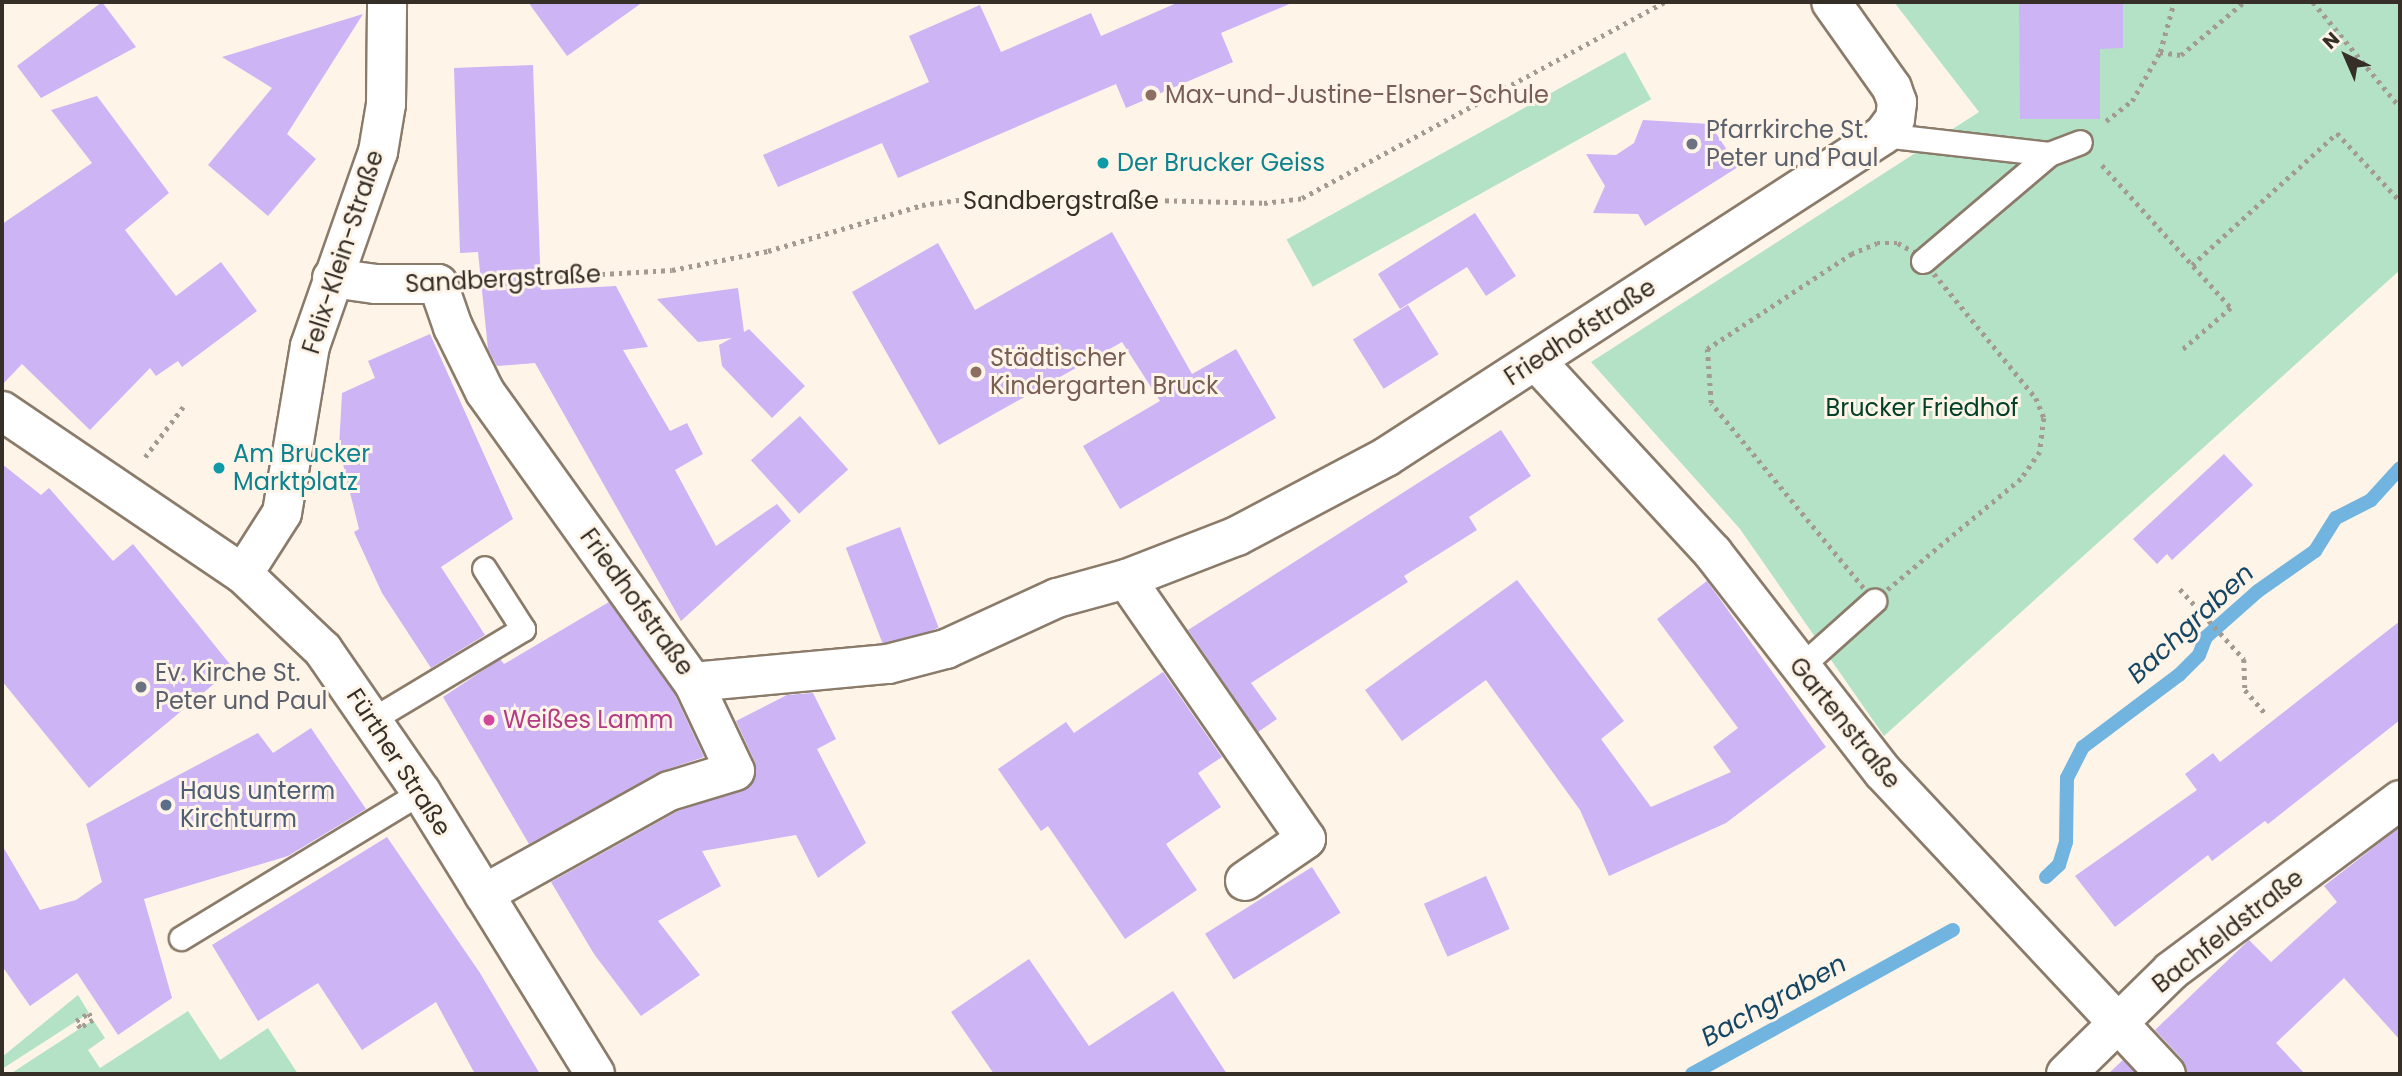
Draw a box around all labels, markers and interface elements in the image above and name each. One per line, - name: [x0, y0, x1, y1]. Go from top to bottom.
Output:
- north arrow: [2311, 21, 2381, 91]
- text: N: [2317, 26, 2346, 55]
- place label: Max-und-Justine-Elsner-Schule: [1165, 81, 1549, 109]
- marker: Max-und-Justine-Elsner-Schule: [1143, 87, 1159, 103]
- place label: Pfarrkirche St. Peter und Paul: [1706, 116, 1878, 172]
- marker: Pfarrkirche St. Peter und Paul: [1684, 136, 1700, 152]
- street label: Felix-Klein-Straße: [296, 147, 390, 357]
- place label: Der Brucker Geiss: [1117, 149, 1325, 177]
- marker: Der Brucker Geiss: [1095, 155, 1111, 171]
- street label: Sandbergstraße: [963, 187, 1159, 215]
- street label: Sandbergstraße: [404, 259, 602, 299]
- street label: Friedhofstraße: [1499, 272, 1661, 392]
- place label: Städtischer Kindergarten Bruck: [990, 344, 1218, 400]
- marker: Städtischer Kindergarten Bruck: [968, 364, 984, 380]
- park label: Brucker Friedhof: [1826, 394, 2018, 422]
- place label: Am Brucker Marktplatz: [233, 440, 370, 496]
- marker: Am Brucker Marktplatz: [211, 460, 227, 476]
- street label: Friedhofstraße: [574, 523, 700, 681]
- water label: Bachgraben: [2121, 558, 2261, 690]
- street label: Gartenstraße: [1783, 652, 1907, 794]
- place label: Ev. Kirche St. Peter und Paul: [155, 659, 327, 715]
- marker: Ev. Kirche St. Peter und Paul: [133, 679, 149, 695]
- street label: Fürther Straße: [341, 683, 457, 841]
- place label: Weißes Lamm: [503, 706, 673, 734]
- marker: Weißes Lamm: [481, 712, 497, 728]
- place label: Haus unterm Kirchturm: [180, 777, 335, 833]
- marker: Haus unterm Kirchturm: [158, 797, 174, 813]
- street label: Bachfeldstraße: [2147, 863, 2309, 999]
- water label: Bachgraben: [1696, 948, 1852, 1054]

